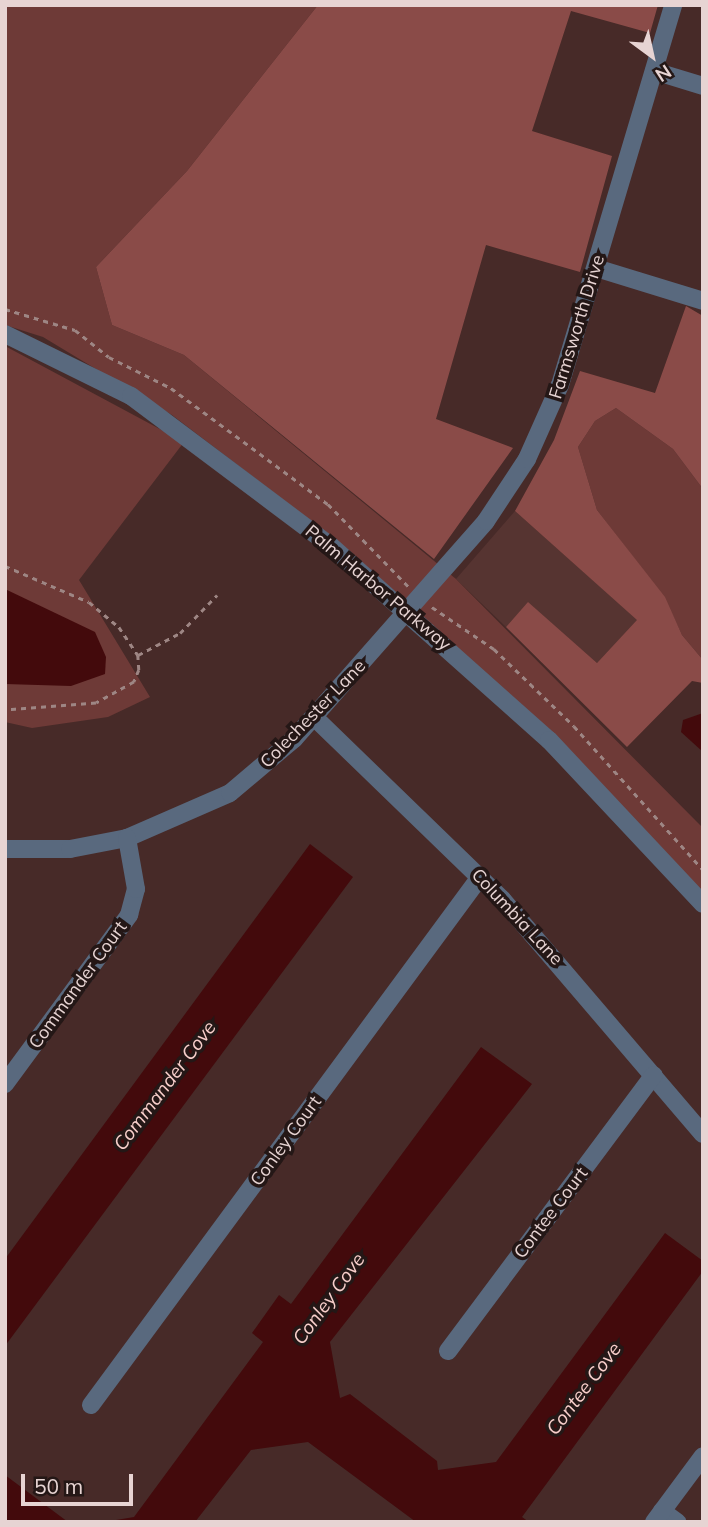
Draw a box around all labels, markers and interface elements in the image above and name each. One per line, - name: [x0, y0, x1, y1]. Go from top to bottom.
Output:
- north arrow: [617, 21, 687, 91]
- text: N: [651, 60, 676, 88]
- street label: Farmsworth Drive: [545, 252, 609, 402]
- street label: Palm Harbor Parkway: [301, 521, 455, 655]
- street label: Colechester Lane: [256, 655, 370, 773]
- street label: Columbia Lane: [467, 864, 567, 970]
- street label: Commander Court: [24, 917, 132, 1053]
- water label: Commander Cove: [109, 1017, 221, 1155]
- street label: Conley Court: [246, 1092, 326, 1190]
- street label: Contee Court: [510, 1163, 592, 1263]
- water label: Conley Cove: [288, 1249, 370, 1349]
- water label: Contee Cove: [542, 1338, 626, 1440]
- scale bar: [24, 1460, 136, 1504]
- text: 50 m: [34, 1473, 83, 1499]

